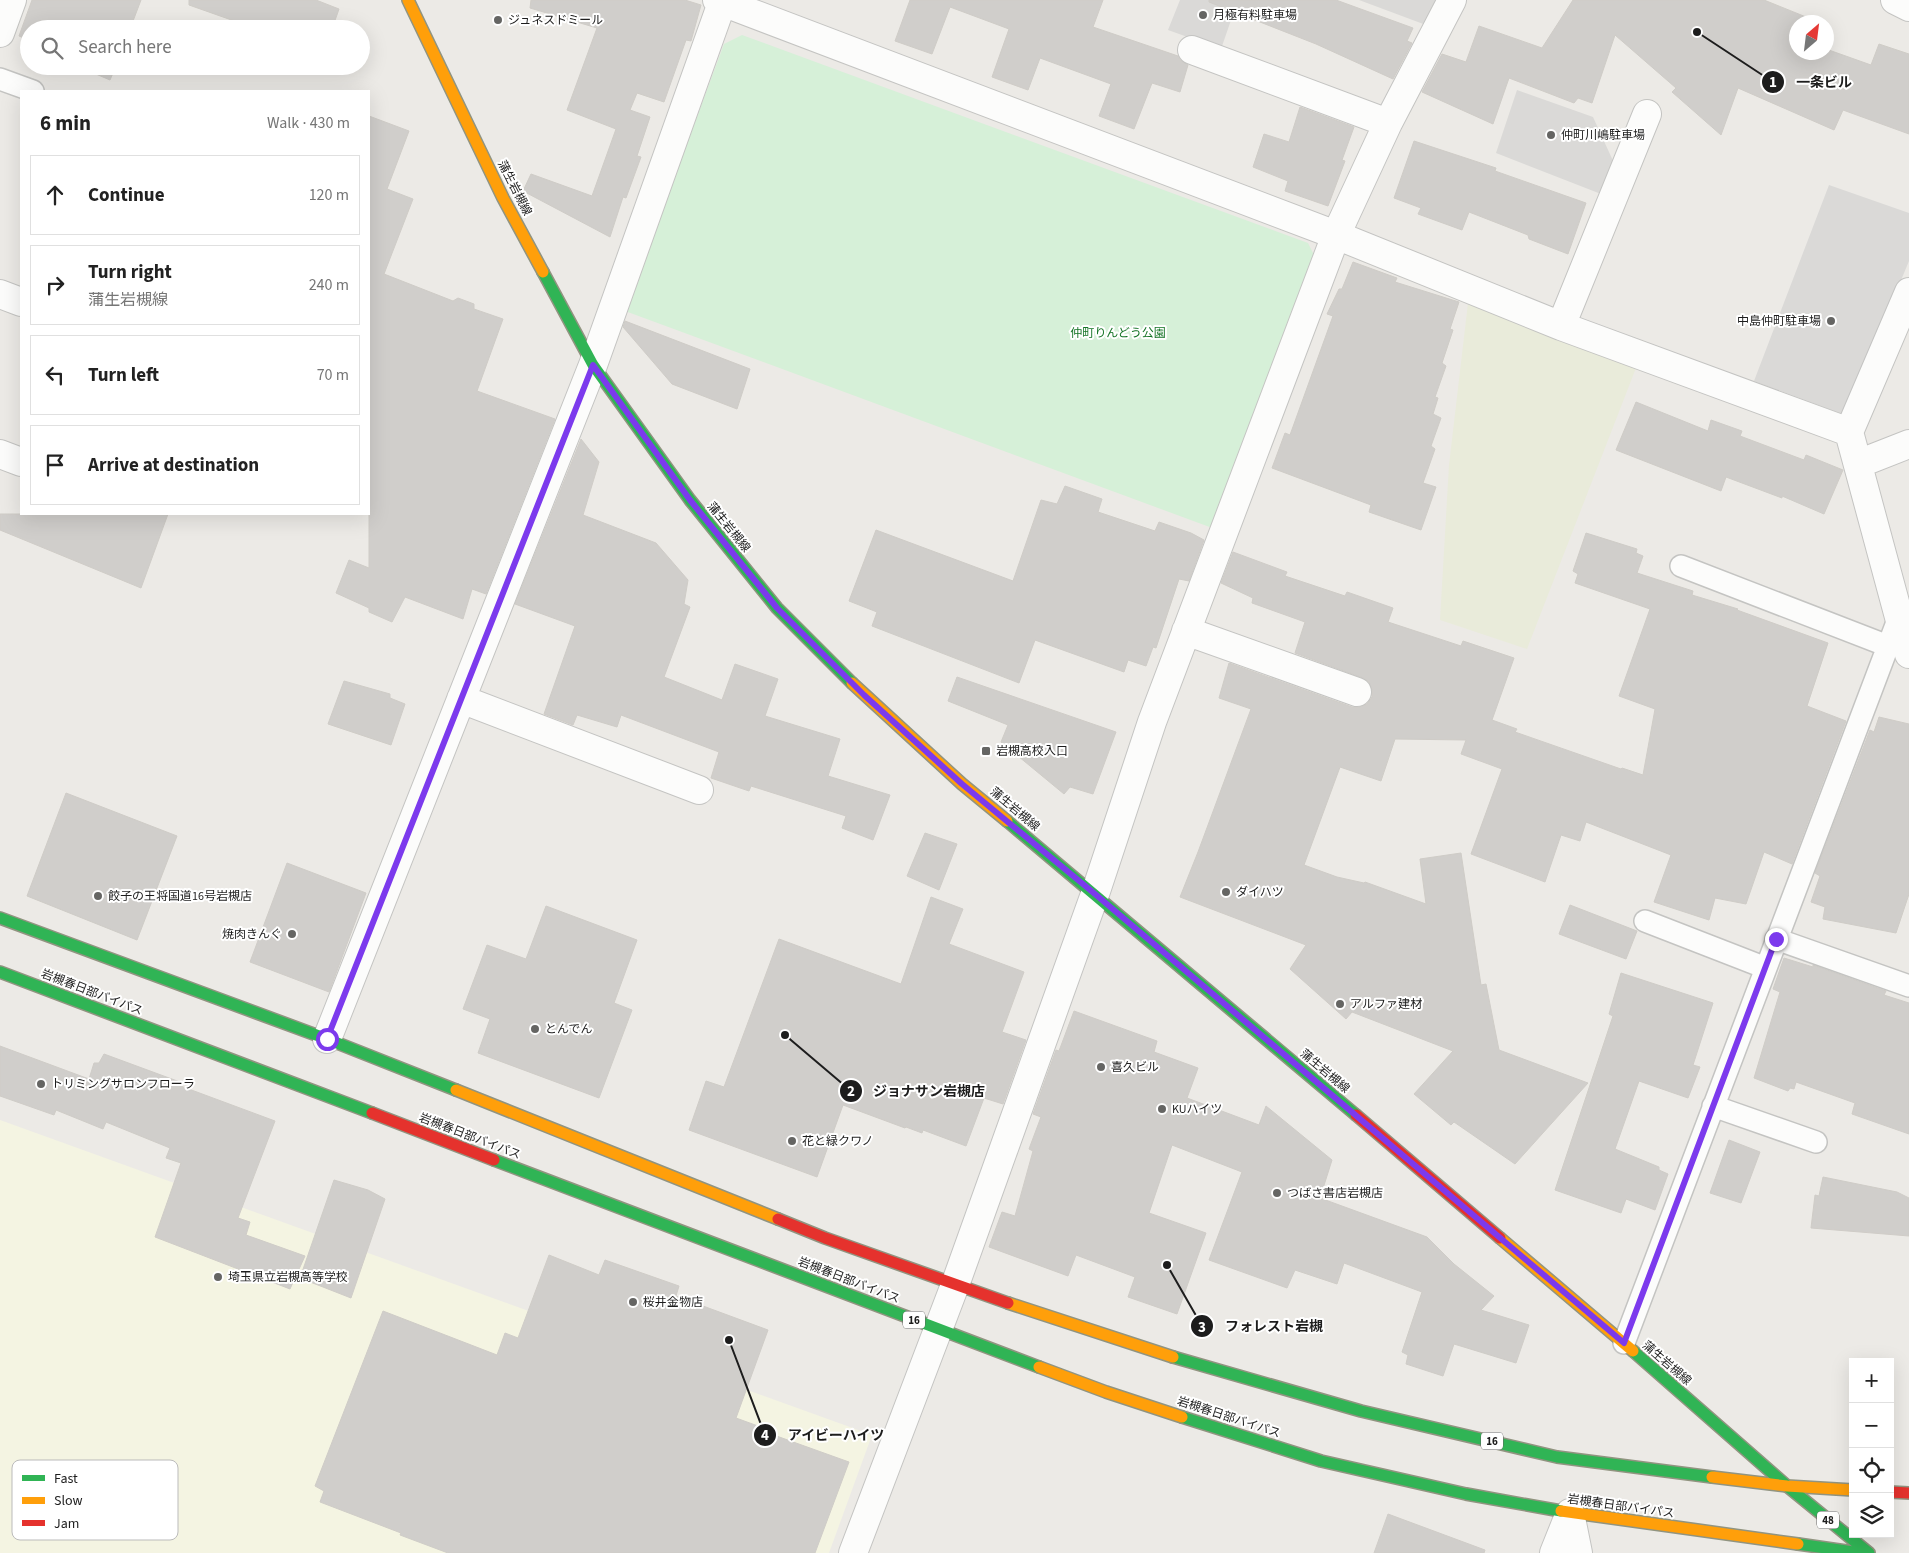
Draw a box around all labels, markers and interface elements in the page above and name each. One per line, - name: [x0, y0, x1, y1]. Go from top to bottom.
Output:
- place label: 月極有料駐車場: [1213, 7, 1297, 24]
- marker: 月極有料駐車場: [1197, 9, 1209, 21]
- place label: ジュネスドミール: [508, 12, 603, 29]
- marker: ジュネスドミール: [492, 14, 504, 26]
- north arrow: [1789, 15, 1834, 60]
- search box: [20, 20, 370, 75]
- icon: search: [38, 34, 66, 62]
- text: Search here: [78, 34, 172, 61]
- callout: 一条ビル: [1761, 68, 1862, 97]
- text: 1: [1769, 72, 1777, 93]
- text: 一条ビル: [1796, 73, 1852, 93]
- text: 6 min: [40, 108, 91, 138]
- text: Walk · 430 m: [267, 112, 350, 134]
- place label: 仲町川嶋駐車場: [1561, 127, 1645, 144]
- marker: 仲町川嶋駐車場: [1545, 129, 1557, 141]
- street label: 蒲生岩槻線: [493, 158, 536, 219]
- icon: ahead: [41, 181, 69, 209]
- text: Continue: [88, 182, 165, 209]
- text: 120 m: [309, 184, 349, 206]
- text: Turn right: [88, 259, 172, 286]
- icon: right: [41, 271, 69, 299]
- text: 240 m: [309, 274, 349, 296]
- text: 蒲生岩槻線: [88, 289, 168, 311]
- place label: 中島仲町駐車場: [1737, 313, 1821, 330]
- marker: 中島仲町駐車場: [1825, 315, 1837, 327]
- park label: 仲町りんどう公園: [1070, 325, 1166, 342]
- icon: left: [41, 361, 69, 389]
- text: Turn left: [88, 362, 159, 389]
- text: 70 m: [317, 364, 349, 386]
- icon: arrive: [41, 451, 69, 479]
- text: Arrive at destination: [88, 452, 259, 479]
- street label: 蒲生岩槻線: [703, 499, 754, 556]
- place label: 岩槻高校入口: [996, 743, 1068, 760]
- marker: 岩槻高校入口: [980, 745, 992, 757]
- street label: 蒲生岩槻線: [986, 784, 1043, 835]
- place label: ダイハツ: [1236, 884, 1284, 901]
- marker: ダイハツ: [1220, 886, 1232, 898]
- place label: 餃子の王将国道16号岩槻店: [108, 888, 252, 905]
- marker: 餃子の王将国道16号岩槻店: [92, 890, 104, 902]
- place label: 焼肉きんぐ: [222, 926, 282, 943]
- marker: 焼肉きんぐ: [286, 928, 298, 940]
- route end: [1765, 928, 1788, 951]
- street label: 岩槻春日部バイパス: [38, 965, 145, 1020]
- place label: アルファ建材: [1350, 996, 1422, 1013]
- marker: アルファ建材: [1334, 998, 1346, 1010]
- place label: とんでん: [545, 1021, 592, 1038]
- marker: とんでん: [529, 1023, 541, 1035]
- route start: [316, 1028, 339, 1051]
- street label: 蒲生岩槻線: [1296, 1046, 1353, 1097]
- place label: 喜久ビル: [1111, 1059, 1159, 1076]
- marker: 喜久ビル: [1095, 1061, 1107, 1073]
- place label: トリミングサロンフローラ: [51, 1076, 195, 1093]
- callout: ジョナサン岩槻店: [838, 1076, 995, 1105]
- marker: トリミングサロンフローラ: [35, 1078, 47, 1090]
- text: 2: [847, 1081, 855, 1102]
- text: ジョナサン岩槻店: [873, 1082, 985, 1102]
- place label: KUハイツ: [1172, 1101, 1222, 1118]
- marker: KUハイツ: [1156, 1103, 1168, 1115]
- street label: 岩槻春日部バイパス: [416, 1109, 523, 1164]
- place label: 花と緑クワノ: [802, 1133, 873, 1150]
- marker: 花と緑クワノ: [786, 1135, 798, 1147]
- place label: つばさ書店岩槻店: [1287, 1185, 1383, 1202]
- marker: つばさ書店岩槻店: [1271, 1187, 1283, 1199]
- street label: 岩槻春日部バイパス: [795, 1253, 902, 1308]
- place label: 埼玉県立岩槻高等学校: [228, 1269, 348, 1286]
- marker: 埼玉県立岩槻高等学校: [212, 1271, 224, 1283]
- place label: 桜井金物店: [643, 1294, 703, 1311]
- marker: 桜井金物店: [627, 1296, 639, 1308]
- road number: 16: [903, 1312, 925, 1328]
- callout: フォレスト岩槻: [1190, 1312, 1333, 1341]
- text: 3: [1198, 1317, 1206, 1338]
- text: フォレスト岩槻: [1225, 1317, 1323, 1337]
- street label: 蒲生岩槻線: [1638, 1337, 1695, 1389]
- map controls: [1849, 1358, 1894, 1538]
- button: +: [1849, 1358, 1894, 1403]
- street label: 岩槻春日部バイパス: [1175, 1393, 1283, 1442]
- button: −: [1849, 1403, 1894, 1448]
- callout: アイビーハイツ: [752, 1421, 895, 1450]
- text: 4: [761, 1425, 769, 1446]
- text: アイビーハイツ: [788, 1426, 884, 1446]
- road number: 16: [1481, 1432, 1503, 1450]
- button: locate: [1849, 1448, 1894, 1493]
- legend: [12, 1460, 178, 1540]
- text: Fast: [54, 1469, 78, 1489]
- text: Slow: [54, 1491, 83, 1511]
- street label: 岩槻春日部バイパス: [1566, 1491, 1675, 1522]
- button: layers: [1849, 1493, 1894, 1538]
- road number: 48: [1817, 1512, 1839, 1528]
- text: Jam: [54, 1514, 79, 1534]

